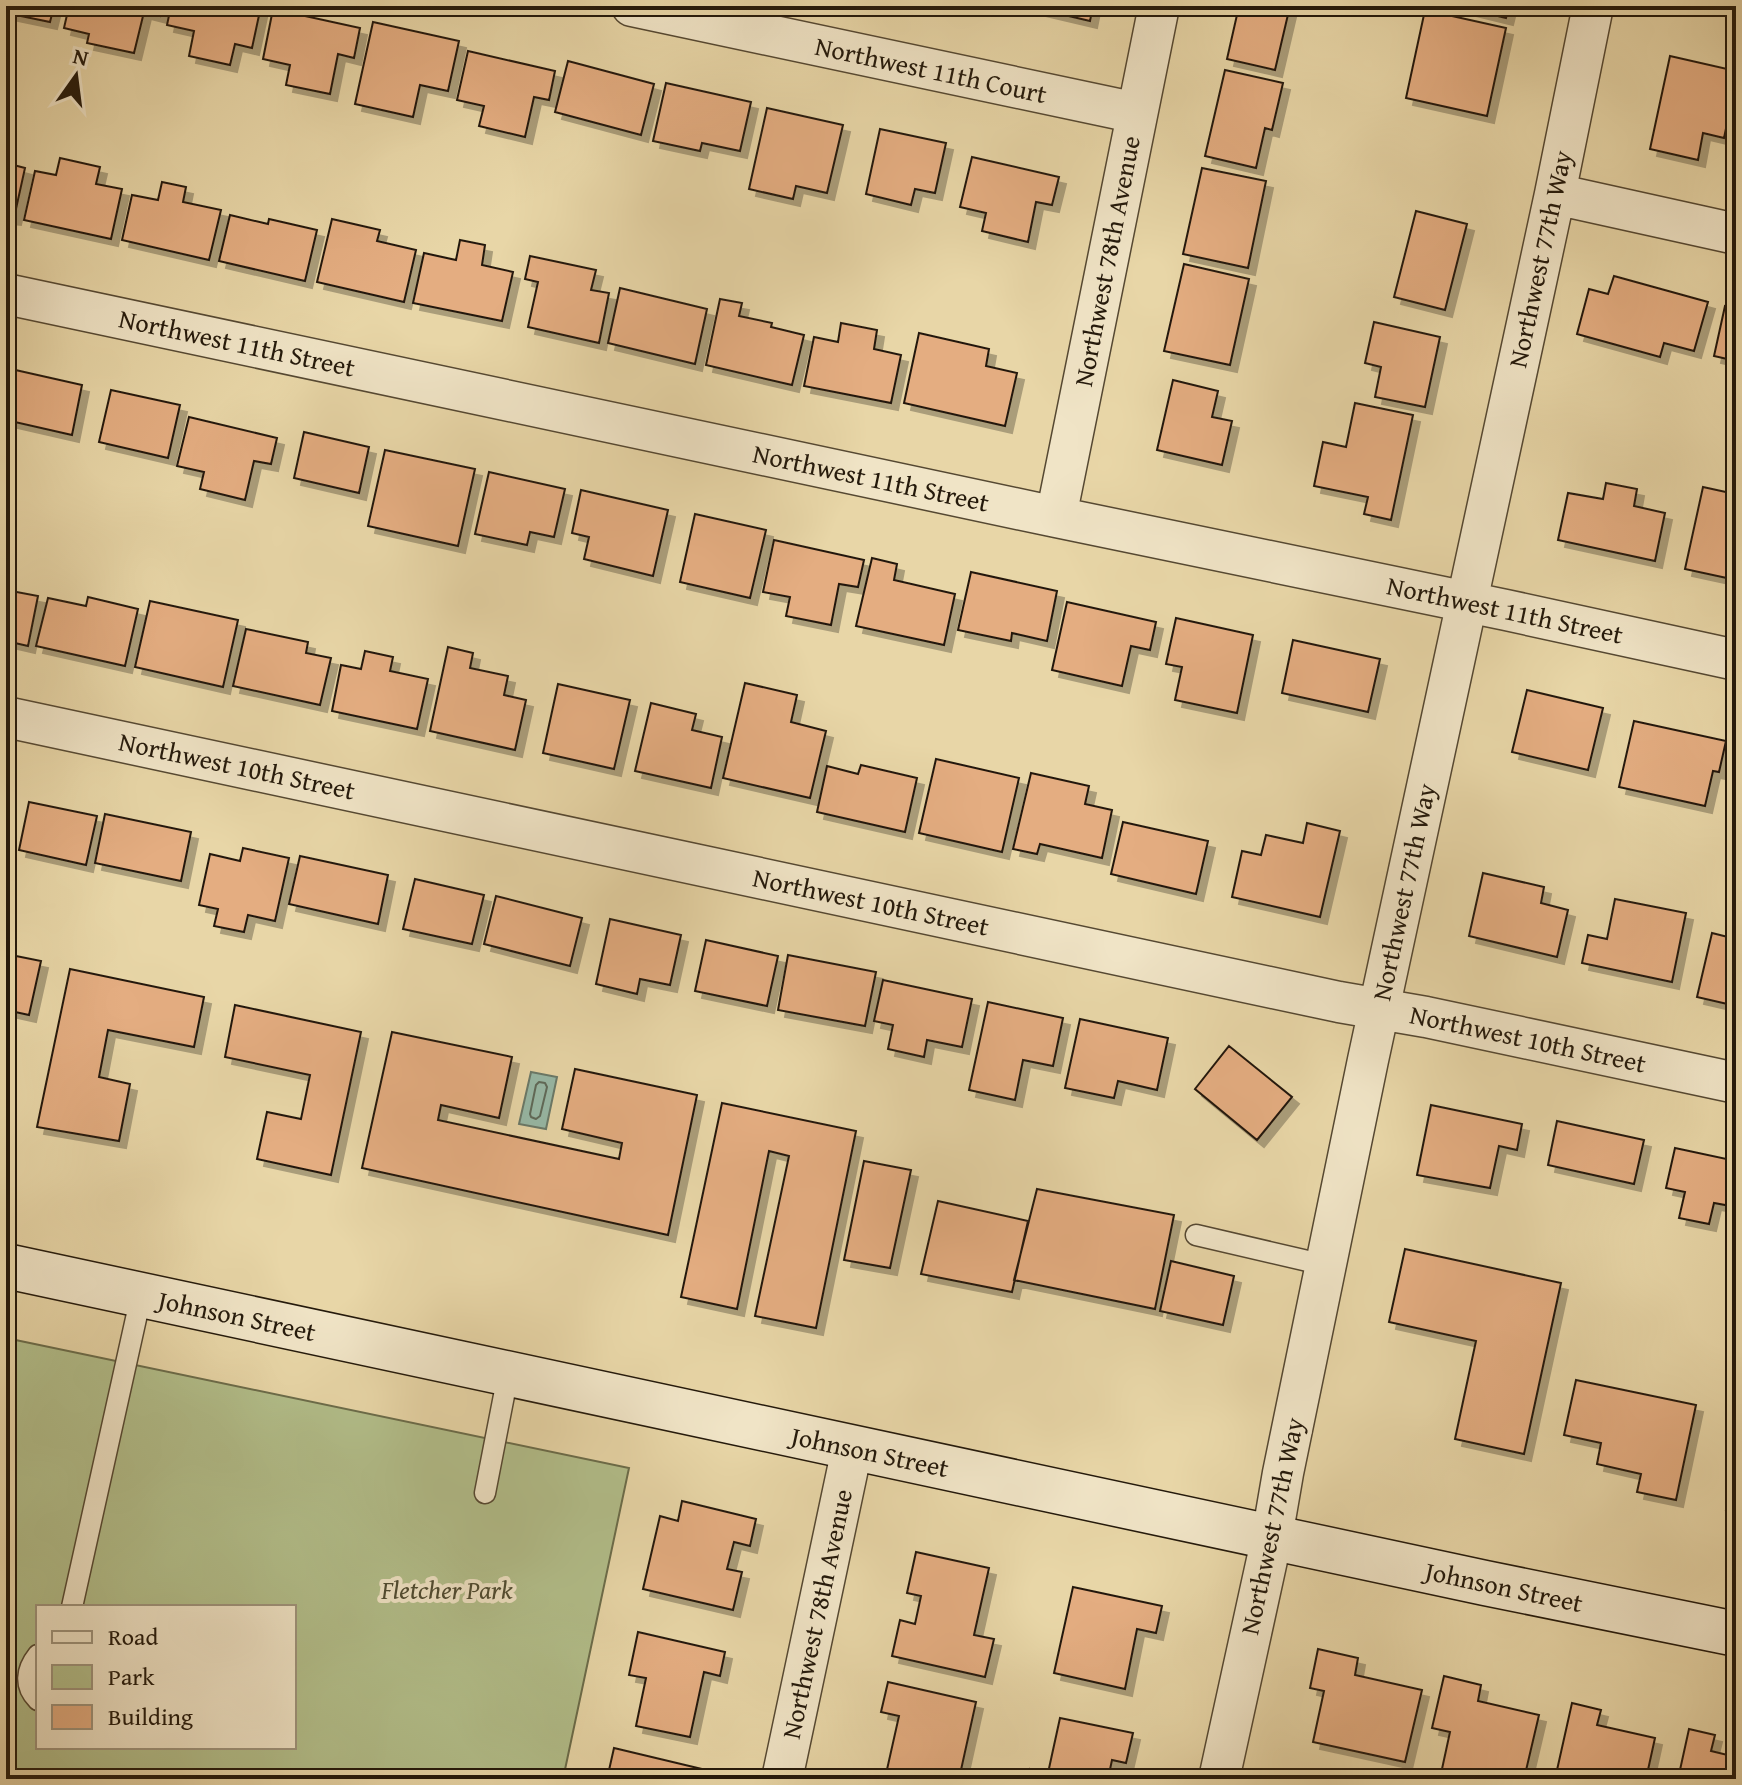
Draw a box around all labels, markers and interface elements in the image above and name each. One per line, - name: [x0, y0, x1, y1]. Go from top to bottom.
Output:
- street label: Northwest 11th Court: [812, 26, 1051, 113]
- north arrow: [36, 36, 116, 116]
- text: N: [70, 39, 92, 74]
- street label: Northwest 78th Avenue: [1063, 132, 1150, 390]
- street label: Northwest 77th Way: [1497, 147, 1582, 371]
- street label: Northwest 11th Street: [115, 298, 359, 387]
- street label: Northwest 11th Street: [749, 433, 993, 522]
- street label: Northwest 11th Street: [1383, 565, 1627, 654]
- street label: Northwest 10th Street: [115, 721, 359, 810]
- street label: Northwest 77th Way: [1361, 780, 1446, 1004]
- street label: Northwest 10th Street: [749, 857, 993, 946]
- street label: Northwest 10th Street: [1406, 994, 1650, 1083]
- street label: Johnson Street: [152, 1279, 320, 1351]
- street label: Northwest 77th Way: [1229, 1414, 1314, 1638]
- street label: Johnson Street: [785, 1415, 953, 1487]
- street label: Northwest 78th Avenue: [771, 1485, 862, 1742]
- street label: Johnson Street: [1419, 1550, 1587, 1622]
- park label: Fletcher Park: [380, 1570, 513, 1609]
- legend: [36, 1605, 296, 1749]
- text: Road: [108, 1619, 158, 1654]
- text: Park: [108, 1659, 155, 1694]
- text: Building: [108, 1699, 193, 1734]

